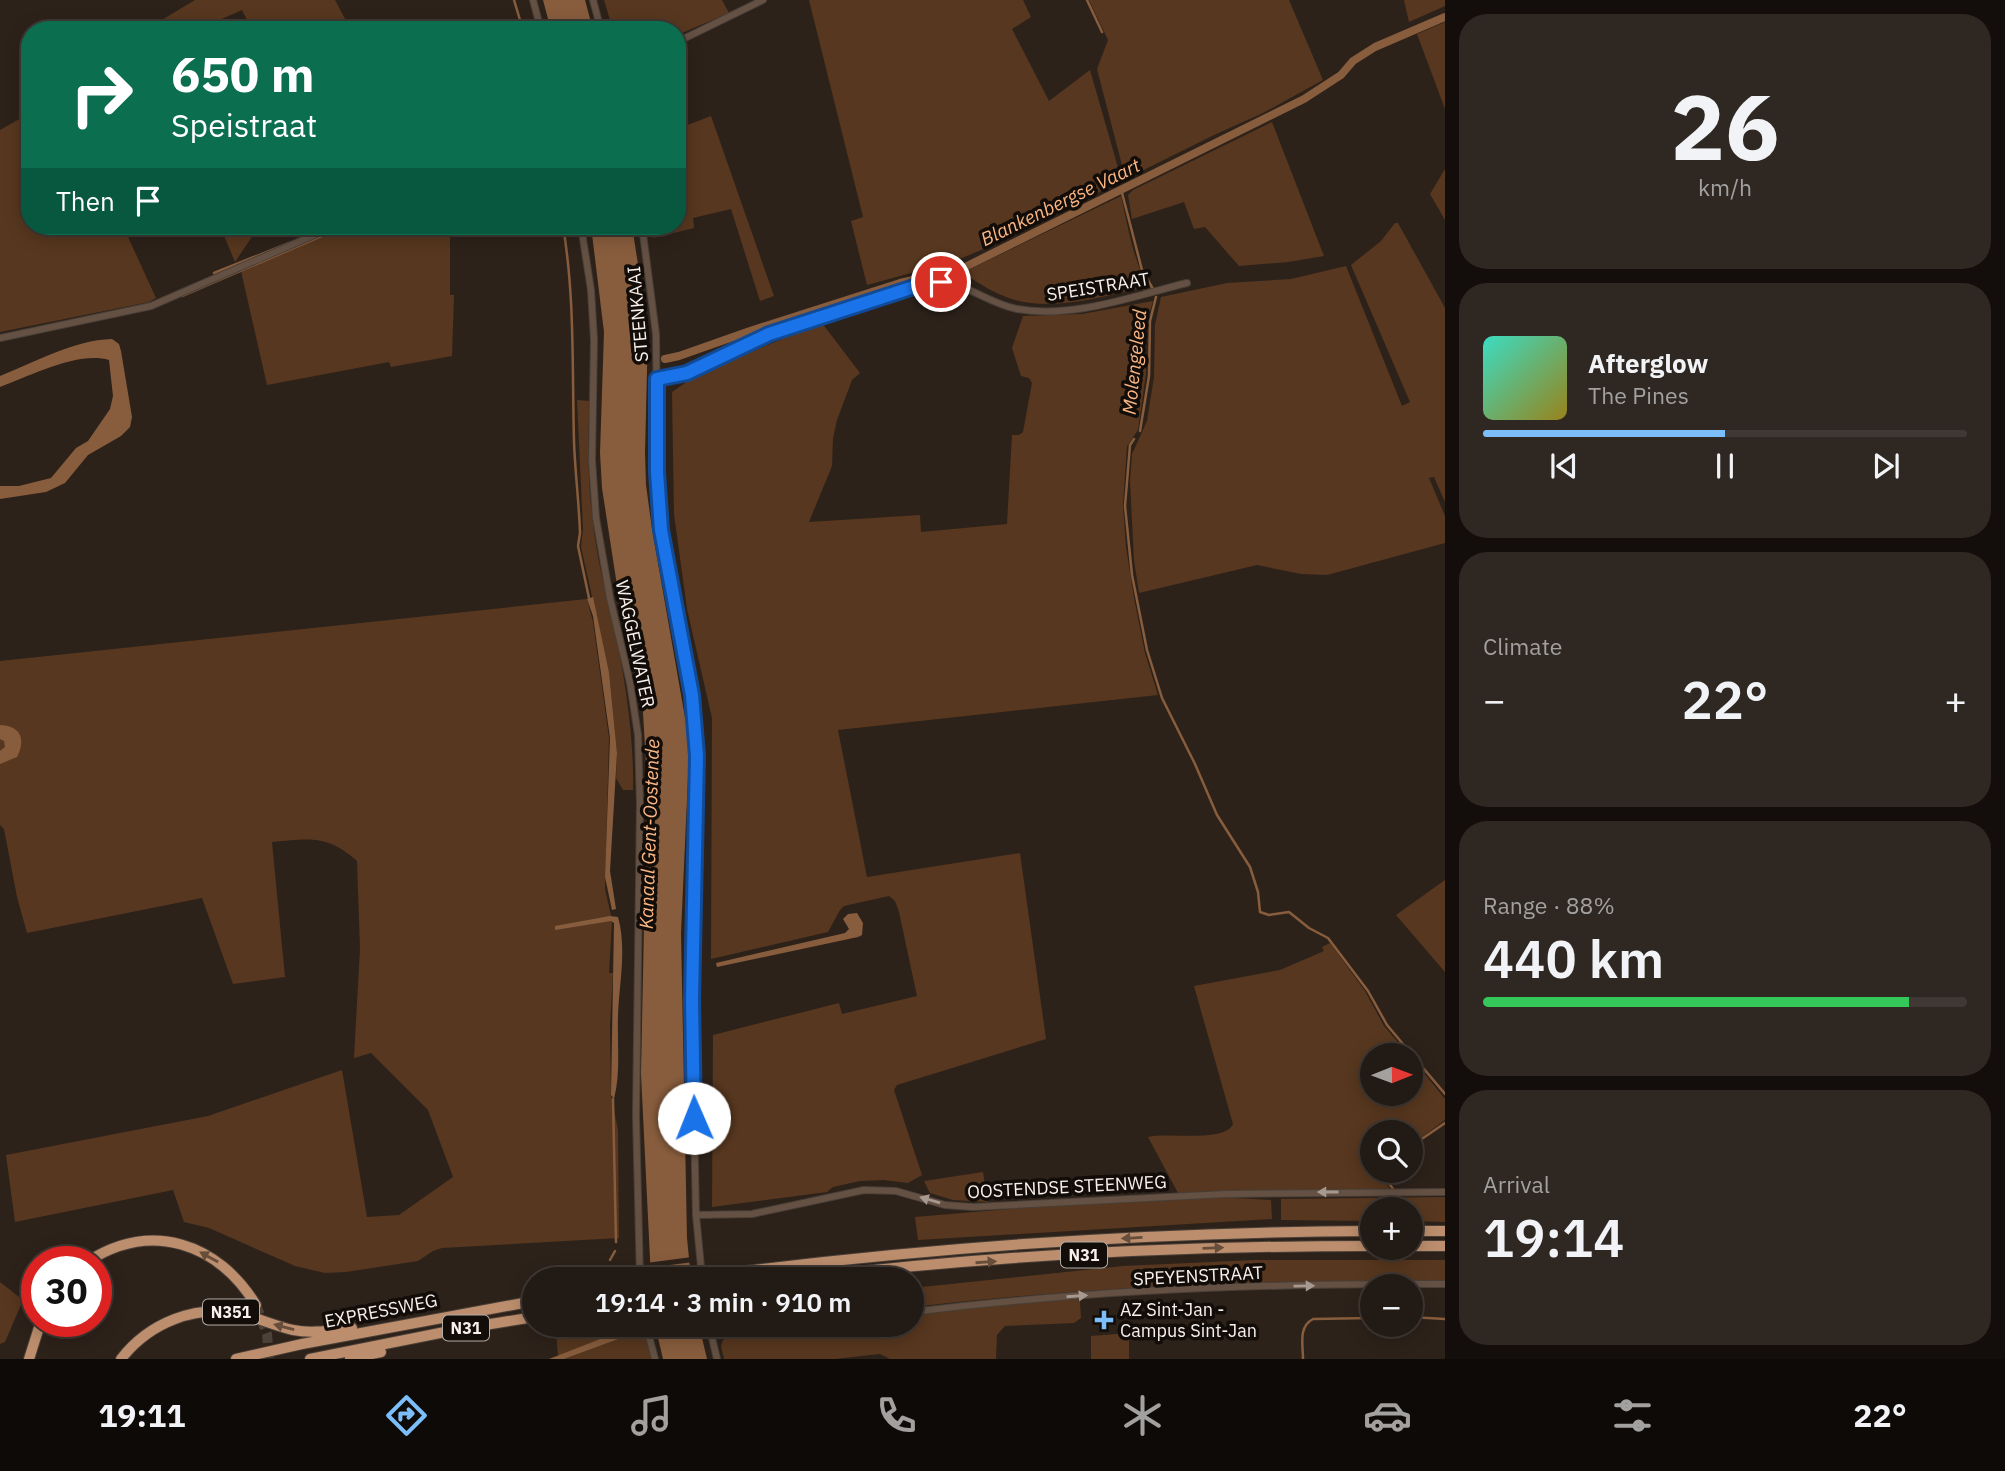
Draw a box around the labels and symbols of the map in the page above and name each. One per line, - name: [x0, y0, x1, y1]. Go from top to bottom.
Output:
- water label: Blankenbergse Vaart: [976, 153, 1144, 251]
- pin: [911, 252, 971, 312]
- street label: STEENKAAI: [622, 265, 653, 363]
- street label: SPEISTRAAT: [1045, 267, 1151, 306]
- water label: Molengeleed: [1117, 307, 1152, 416]
- street label: WAGGELWATER: [611, 578, 660, 710]
- water label: Kanaal Gent-Oostende: [634, 738, 664, 929]
- north arrow: [1360, 1043, 1423, 1106]
- position arrow: [657, 1081, 731, 1155]
- street label: OOSTENDSE STEENWEG: [967, 1170, 1167, 1203]
- one-way arrow: [1317, 1186, 1339, 1198]
- one-way arrow: [919, 1195, 940, 1205]
- one-way arrow: [1121, 1232, 1143, 1243]
- road number: N31: [1061, 1242, 1107, 1268]
- one-way arrow: [1203, 1243, 1225, 1254]
- speed limit sign: 30: [21, 1246, 112, 1337]
- one-way arrow: [200, 1251, 219, 1263]
- one-way arrow: [975, 1256, 997, 1267]
- street label: SPEYENSTRAAT: [1133, 1261, 1263, 1290]
- one-way arrow: [1294, 1280, 1316, 1292]
- street label: EXPRESSWEG: [323, 1288, 439, 1333]
- one-way arrow: [1066, 1290, 1088, 1301]
- place label: AZ Sint-Jan - Campus Sint-Jan: [1120, 1298, 1257, 1342]
- road number: N351: [203, 1300, 259, 1324]
- marker: AZ Sint-Jan - Campus Sint-Jan: [1094, 1310, 1114, 1330]
- road number: N31: [443, 1316, 489, 1340]
- one-way arrow: [272, 1321, 294, 1332]

